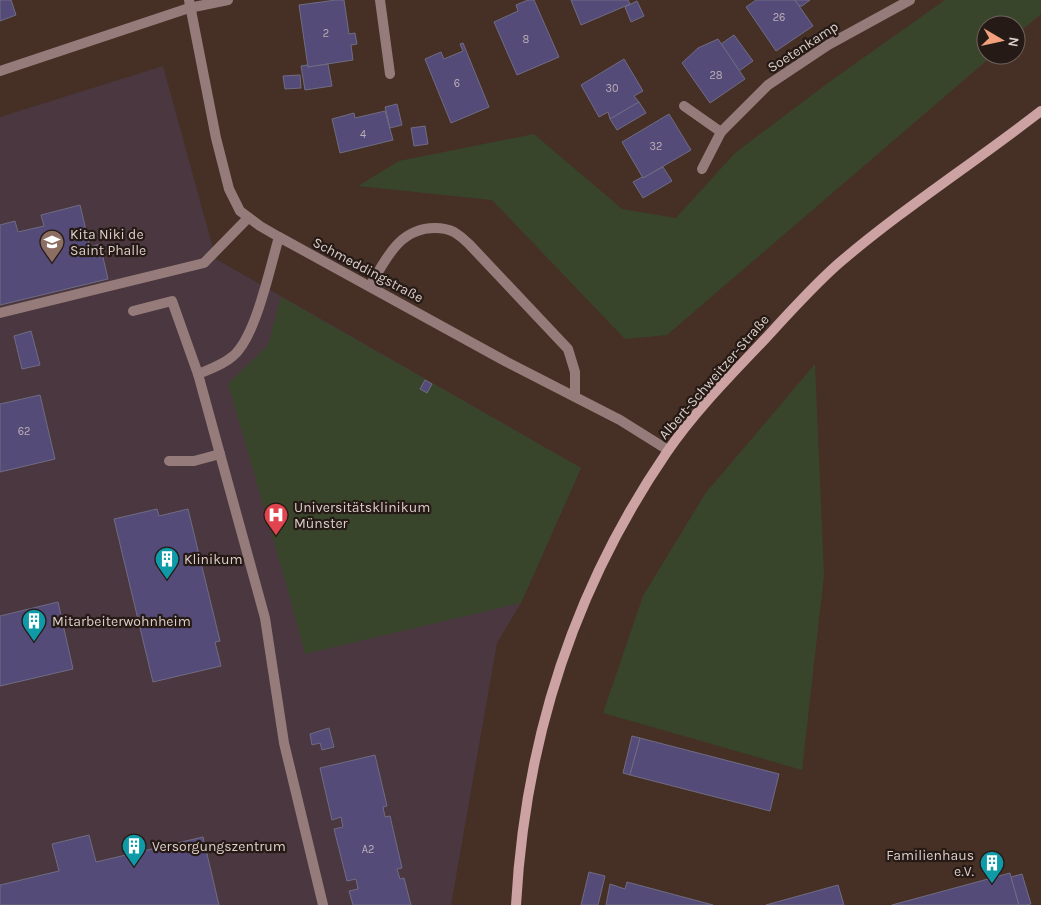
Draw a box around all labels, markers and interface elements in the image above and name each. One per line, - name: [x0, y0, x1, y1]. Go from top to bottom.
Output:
- house number: 26: [773, 11, 785, 24]
- north arrow: [976, 15, 1026, 65]
- street label: Soetenkamp: [764, 18, 842, 76]
- house number: 2: [323, 27, 329, 40]
- house number: 8: [523, 33, 530, 46]
- text: N: [1004, 36, 1023, 48]
- house number: 28: [709, 69, 723, 82]
- house number: 6: [454, 77, 460, 90]
- house number: 30: [605, 82, 619, 95]
- house number: 4: [360, 128, 366, 141]
- house number: 32: [650, 140, 662, 153]
- place label: Kita Niki de Saint Phalle: [70, 226, 146, 259]
- school or university icon: Kita Niki de Saint Phalle: [39, 229, 65, 263]
- street label: Schmeddingstraße: [310, 234, 426, 306]
- street label: Albert-Schweitzer-Straße: [655, 311, 773, 443]
- house number: 62: [18, 425, 30, 438]
- place label: Universitätsklinikum Münster: [294, 499, 430, 532]
- hospital icon: Universitätsklinikum Münster: [263, 502, 289, 536]
- building icon: Klinikum: [154, 546, 180, 580]
- place label: Klinikum: [184, 551, 243, 568]
- building icon: Mitarbeiterwohnheim: [21, 608, 47, 642]
- place label: Mitarbeiterwohnheim: [52, 613, 191, 630]
- building icon: Versorgungszentrum: [121, 833, 147, 867]
- place label: Versorgungszentrum: [152, 838, 286, 855]
- house number: A2: [362, 843, 374, 856]
- place label: Familienhaus e.V.: [886, 847, 975, 880]
- building icon: Familienhaus e.V.: [979, 850, 1005, 884]

